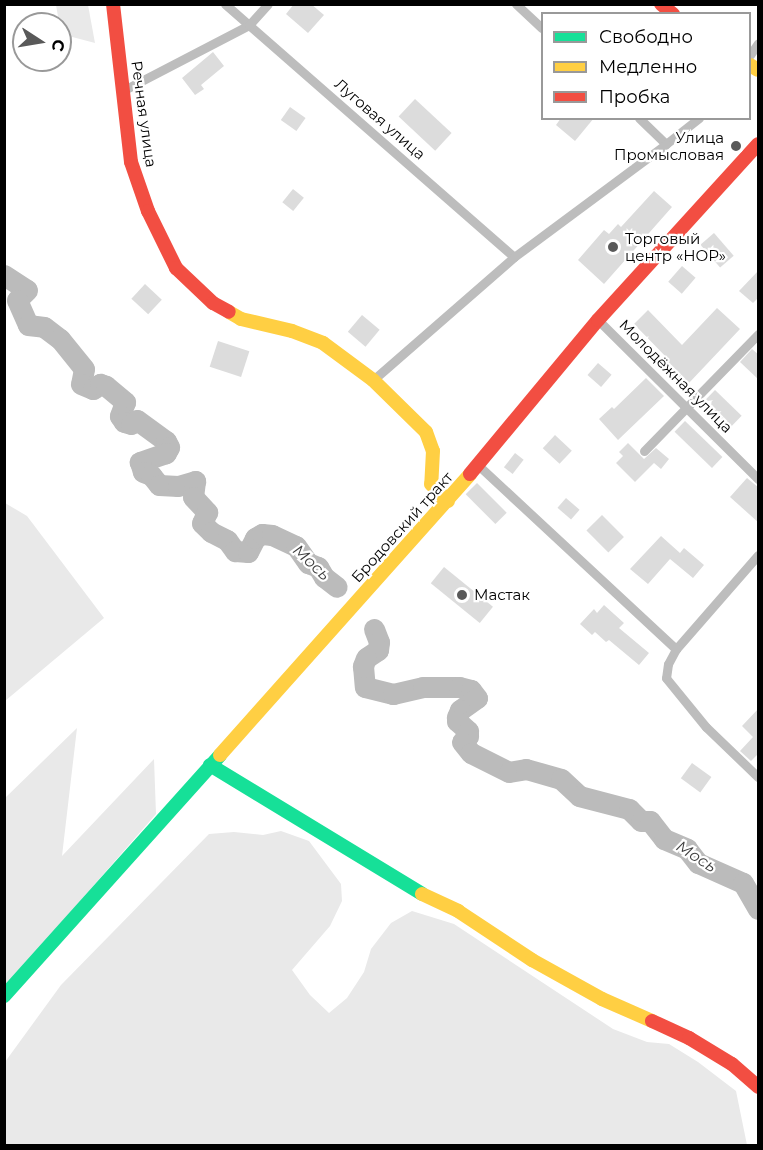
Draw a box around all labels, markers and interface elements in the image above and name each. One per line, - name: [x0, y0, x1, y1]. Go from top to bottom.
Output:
- north arrow: [12, 12, 72, 72]
- legend: [541, 12, 751, 120]
- text: Свободно: [599, 26, 693, 48]
- text: С: [48, 38, 69, 53]
- text: Медленно: [599, 56, 697, 78]
- street label: Речная улица: [128, 60, 160, 168]
- street label: Луговая улица: [331, 75, 429, 163]
- text: Пробка: [599, 86, 670, 108]
- place label: Улица Промысловая: [614, 128, 724, 163]
- marker: Улица Промысловая: [729, 139, 743, 153]
- place label: Торговый центр «НОР»: [625, 229, 726, 264]
- marker: Торговый центр «НОР»: [606, 240, 620, 254]
- street label: Молодёжная улица: [616, 316, 736, 436]
- street label: Бродовский тракт: [348, 468, 456, 586]
- water label: Мось: [288, 541, 334, 585]
- place label: Мастак: [474, 586, 530, 604]
- marker: Мастак: [455, 588, 469, 602]
- water label: Мось: [672, 837, 720, 877]

